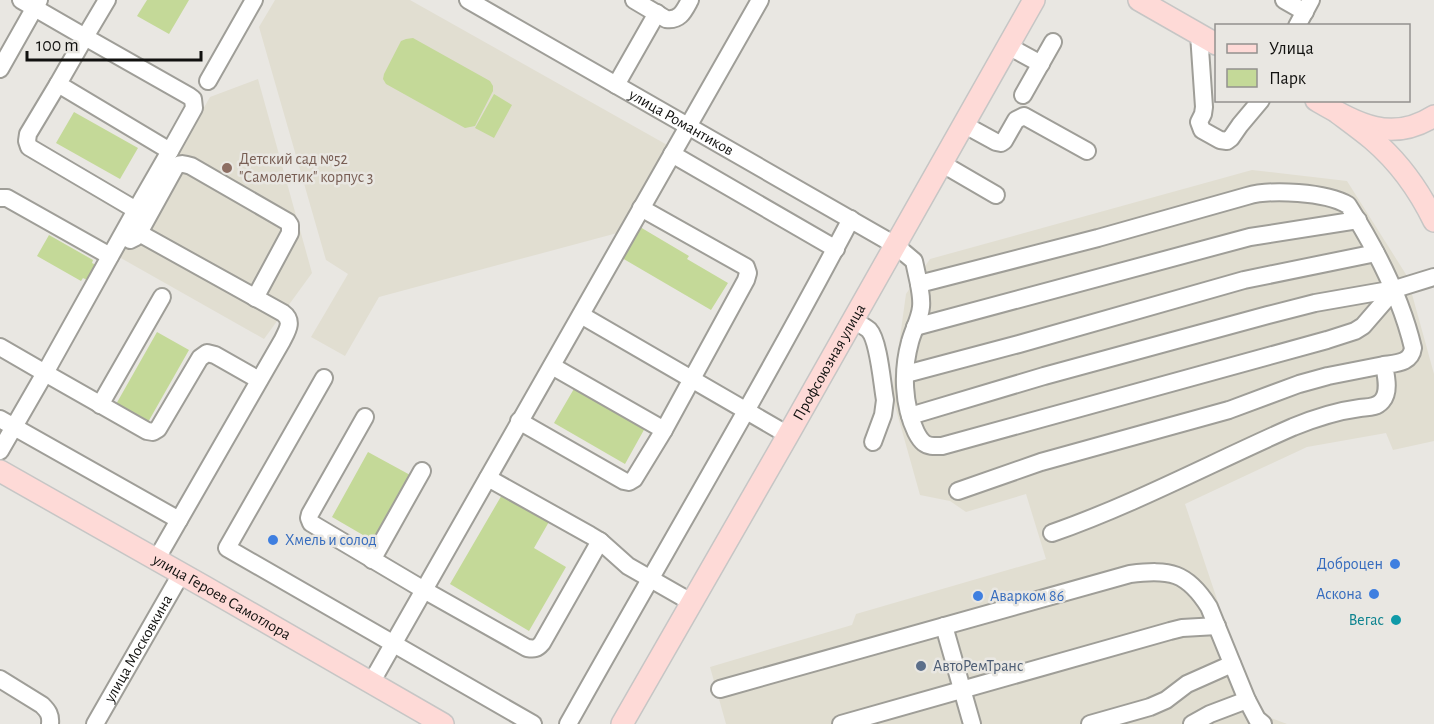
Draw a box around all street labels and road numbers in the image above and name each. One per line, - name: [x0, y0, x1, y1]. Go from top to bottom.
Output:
- street label: улица Романтиков: [625, 86, 736, 159]
- street label: Профсоюзная улица: [790, 301, 868, 423]
- street label: улица Героев Самотлора: [149, 551, 294, 643]
- street label: улица Московкина: [101, 592, 175, 706]

